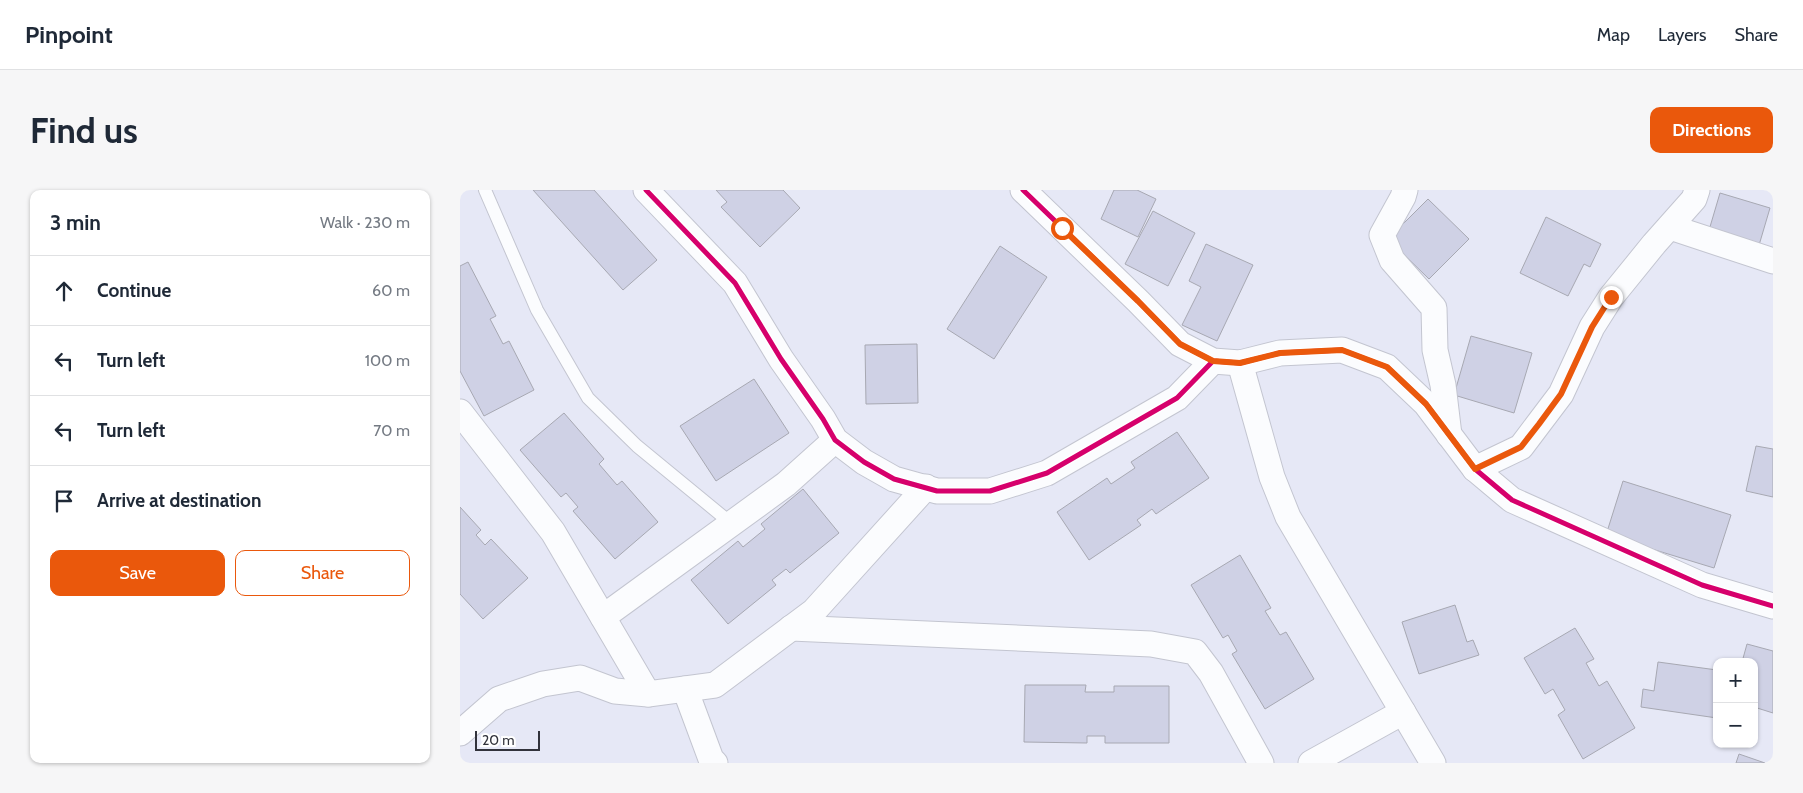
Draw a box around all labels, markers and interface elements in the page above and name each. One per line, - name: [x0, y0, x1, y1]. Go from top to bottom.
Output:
- text: Pinpoint: [25, 20, 113, 49]
- text: Map: [1597, 24, 1630, 46]
- text: Layers: [1658, 24, 1707, 46]
- text: Share: [1735, 24, 1778, 46]
- button: Directions: [1650, 107, 1773, 153]
- text: Find us: [30, 109, 138, 152]
- text: 3 min: [50, 210, 101, 235]
- text: Walk · 230 m: [320, 213, 410, 232]
- route start: [1051, 217, 1074, 240]
- icon: ahead: [50, 277, 78, 305]
- text: Continue: [97, 279, 171, 302]
- text: 60 m: [372, 281, 410, 300]
- route end: [1600, 286, 1623, 309]
- icon: left: [50, 347, 78, 375]
- text: Turn left: [97, 349, 165, 372]
- text: 100 m: [365, 351, 410, 370]
- icon: left: [50, 417, 78, 445]
- text: Turn left: [97, 419, 165, 442]
- text: 70 m: [373, 421, 410, 440]
- icon: arrive: [50, 487, 78, 515]
- text: Arrive at destination: [97, 489, 261, 512]
- button: Save: [50, 550, 225, 596]
- button: Share: [235, 550, 410, 596]
- map controls: [1713, 658, 1758, 748]
- button: +: [1713, 658, 1758, 703]
- button: −: [1713, 703, 1758, 748]
- scale bar: [475, 728, 540, 751]
- text: 20 m: [482, 731, 515, 749]

